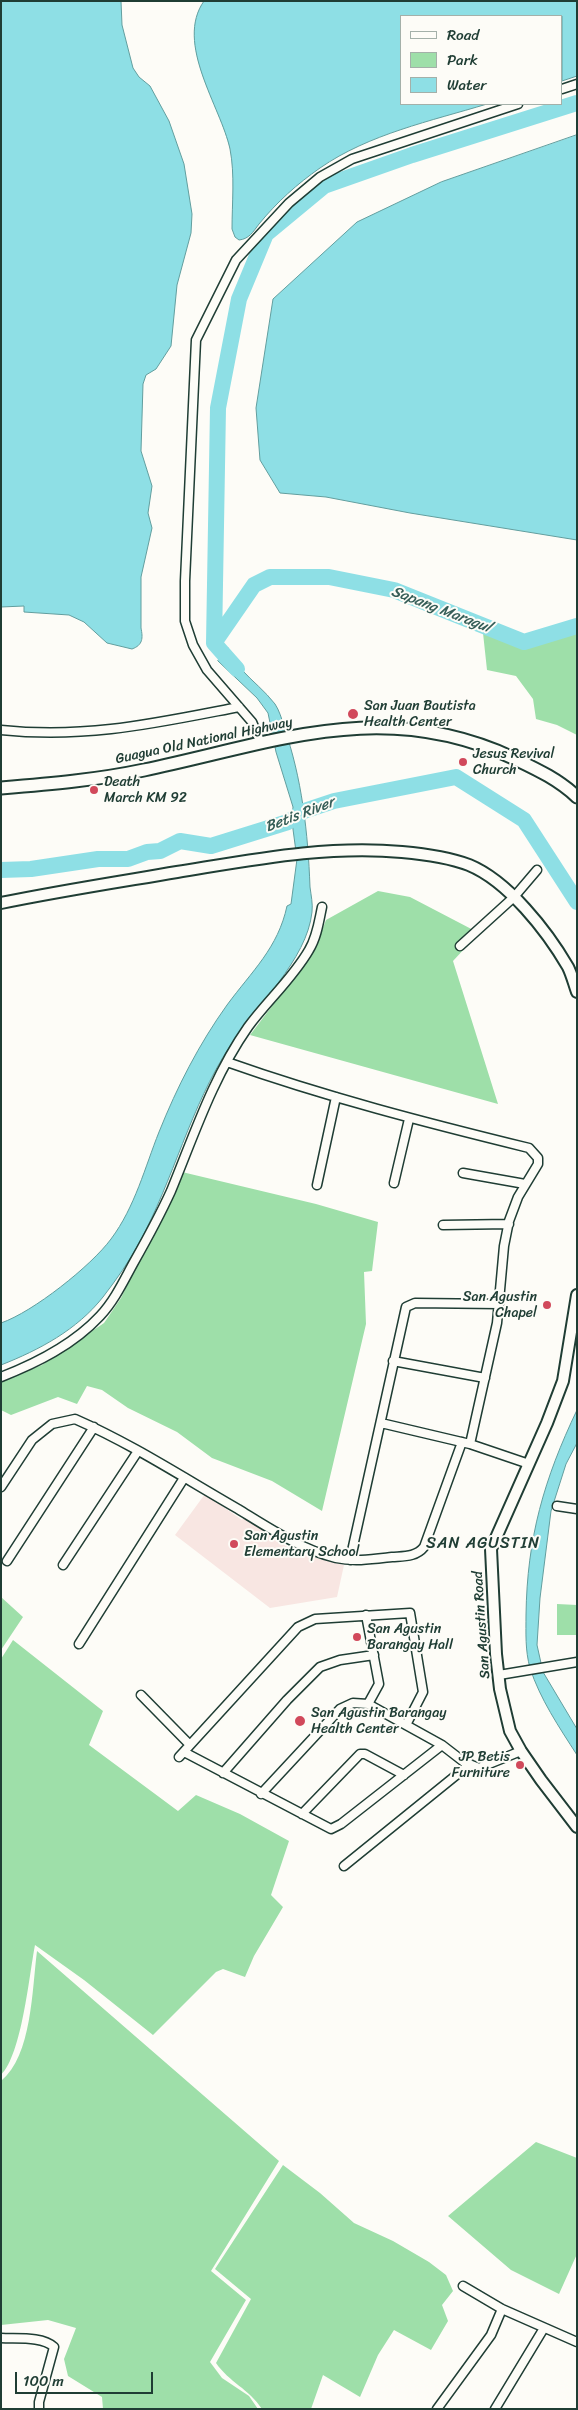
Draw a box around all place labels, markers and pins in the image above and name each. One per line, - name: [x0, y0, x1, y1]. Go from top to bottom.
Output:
- place label: San Juan Bautista Health Center: [364, 698, 476, 730]
- marker: San Juan Bautista Health Center: [346, 707, 360, 721]
- place label: Jesus Revival Church: [473, 746, 554, 779]
- marker: Jesus Revival Church: [457, 756, 469, 768]
- place label: Death March KM 92: [104, 774, 187, 806]
- marker: Death March KM 92: [88, 784, 100, 796]
- place label: San Agustin Chapel: [463, 1289, 537, 1321]
- marker: San Agustin Chapel: [541, 1299, 553, 1311]
- place label: San Agustin Elementary School: [244, 1528, 360, 1560]
- marker: San Agustin Elementary School: [228, 1538, 240, 1550]
- place label: San Agustin Barangay Hall: [367, 1621, 453, 1654]
- marker: San Agustin Barangay Hall: [351, 1631, 363, 1643]
- place label: San Agustin Barangay Health Center: [311, 1705, 446, 1738]
- marker: San Agustin Barangay Health Center: [293, 1714, 307, 1728]
- place label: JP Betis Furniture: [452, 1749, 510, 1781]
- marker: JP Betis Furniture: [514, 1759, 526, 1771]

